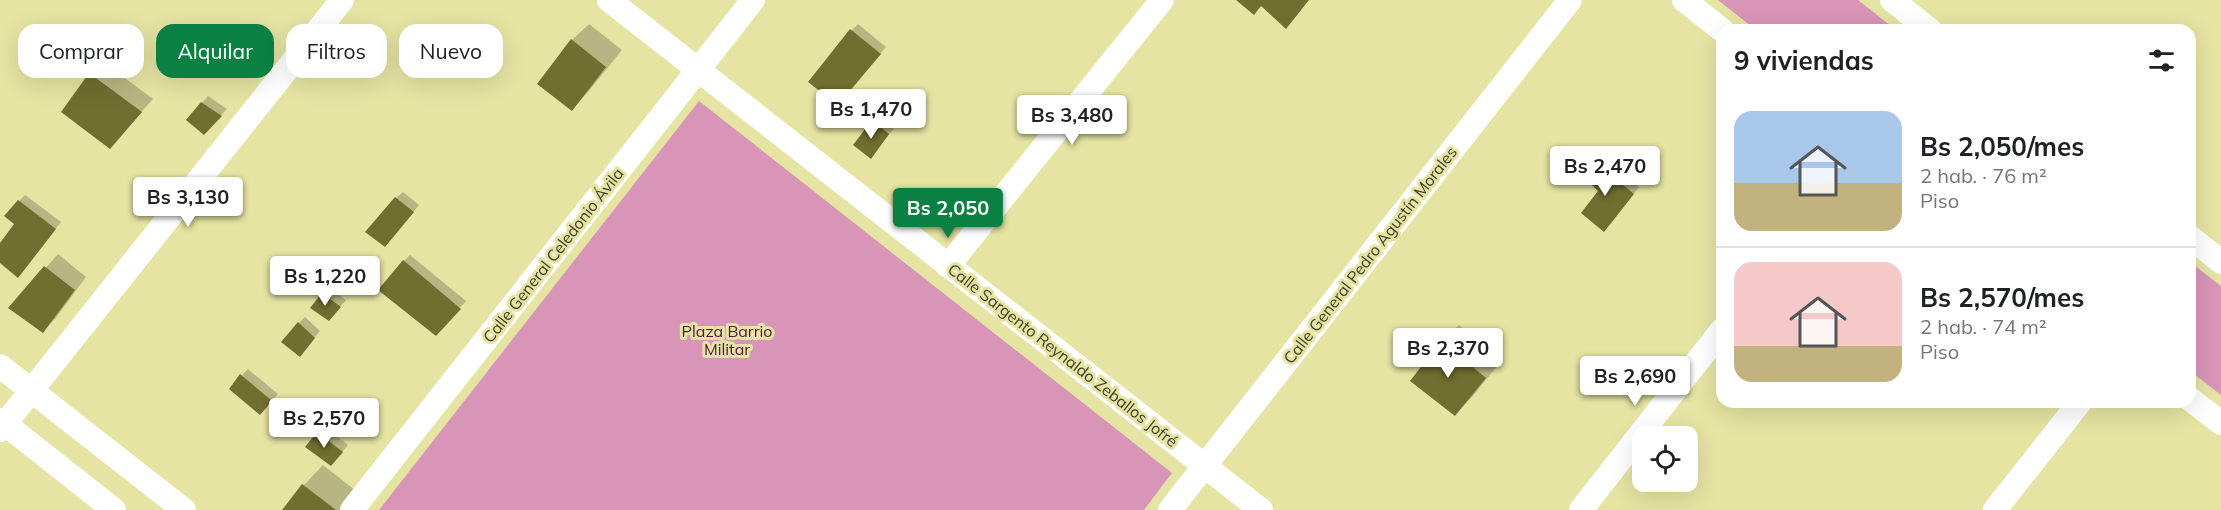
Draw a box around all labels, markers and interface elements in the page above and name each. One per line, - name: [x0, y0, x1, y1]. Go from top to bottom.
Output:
- chip: Comprar: [18, 24, 144, 78]
- chip: Alquilar: [156, 24, 274, 78]
- chip: Filtros: [286, 24, 387, 78]
- chip: Nuevo: [399, 24, 503, 78]
- text: 9 viviendas: [1734, 44, 1874, 77]
- icon: filters: [2145, 44, 2178, 77]
- pin: Bs 1,470: [809, 89, 933, 140]
- pin: Bs 3,480: [1010, 95, 1134, 146]
- text: Bs 1,470: [830, 96, 912, 121]
- text: Bs 3,480: [1031, 102, 1113, 127]
- text: Bs 2,050/mes: [1920, 130, 2084, 163]
- icon: home: [1782, 135, 1854, 207]
- street label: Calle General Pedro Agustín Morales: [1279, 142, 1461, 368]
- pin: Bs 2,470: [1543, 146, 1667, 197]
- text: Bs 2,470: [1564, 153, 1646, 178]
- text: 2 hab. · 76 m²: [1920, 163, 2047, 188]
- street label: Calle General Celedonio Ávila: [478, 164, 628, 346]
- pin: Bs 3,130: [126, 177, 250, 228]
- text: Bs 3,130: [147, 184, 229, 209]
- pin: Bs 2,050: [886, 188, 1010, 239]
- text: Piso: [1920, 188, 1959, 213]
- text: Bs 2,050: [907, 195, 989, 220]
- pin: Bs 1,220: [263, 256, 387, 307]
- street label: Calle Sargento Reynaldo Zeballos Jofré: [944, 259, 1182, 451]
- text: Bs 1,220: [284, 263, 366, 288]
- text: Bs 2,570/mes: [1920, 281, 2084, 314]
- icon: home: [1782, 286, 1854, 358]
- text: 2 hab. · 74 m²: [1920, 314, 2047, 339]
- park label: Plaza Barrio Militar: [682, 321, 772, 359]
- pin: Bs 2,370: [1386, 328, 1510, 379]
- text: Bs 2,370: [1407, 335, 1489, 360]
- text: Piso: [1920, 339, 1959, 364]
- pin: Bs 2,690: [1573, 356, 1697, 407]
- text: Bs 2,690: [1594, 363, 1676, 388]
- pin: Bs 2,570: [262, 398, 386, 449]
- text: Bs 2,570: [283, 405, 365, 430]
- map controls: [1632, 426, 1698, 492]
- button: locate: [1632, 426, 1698, 492]

